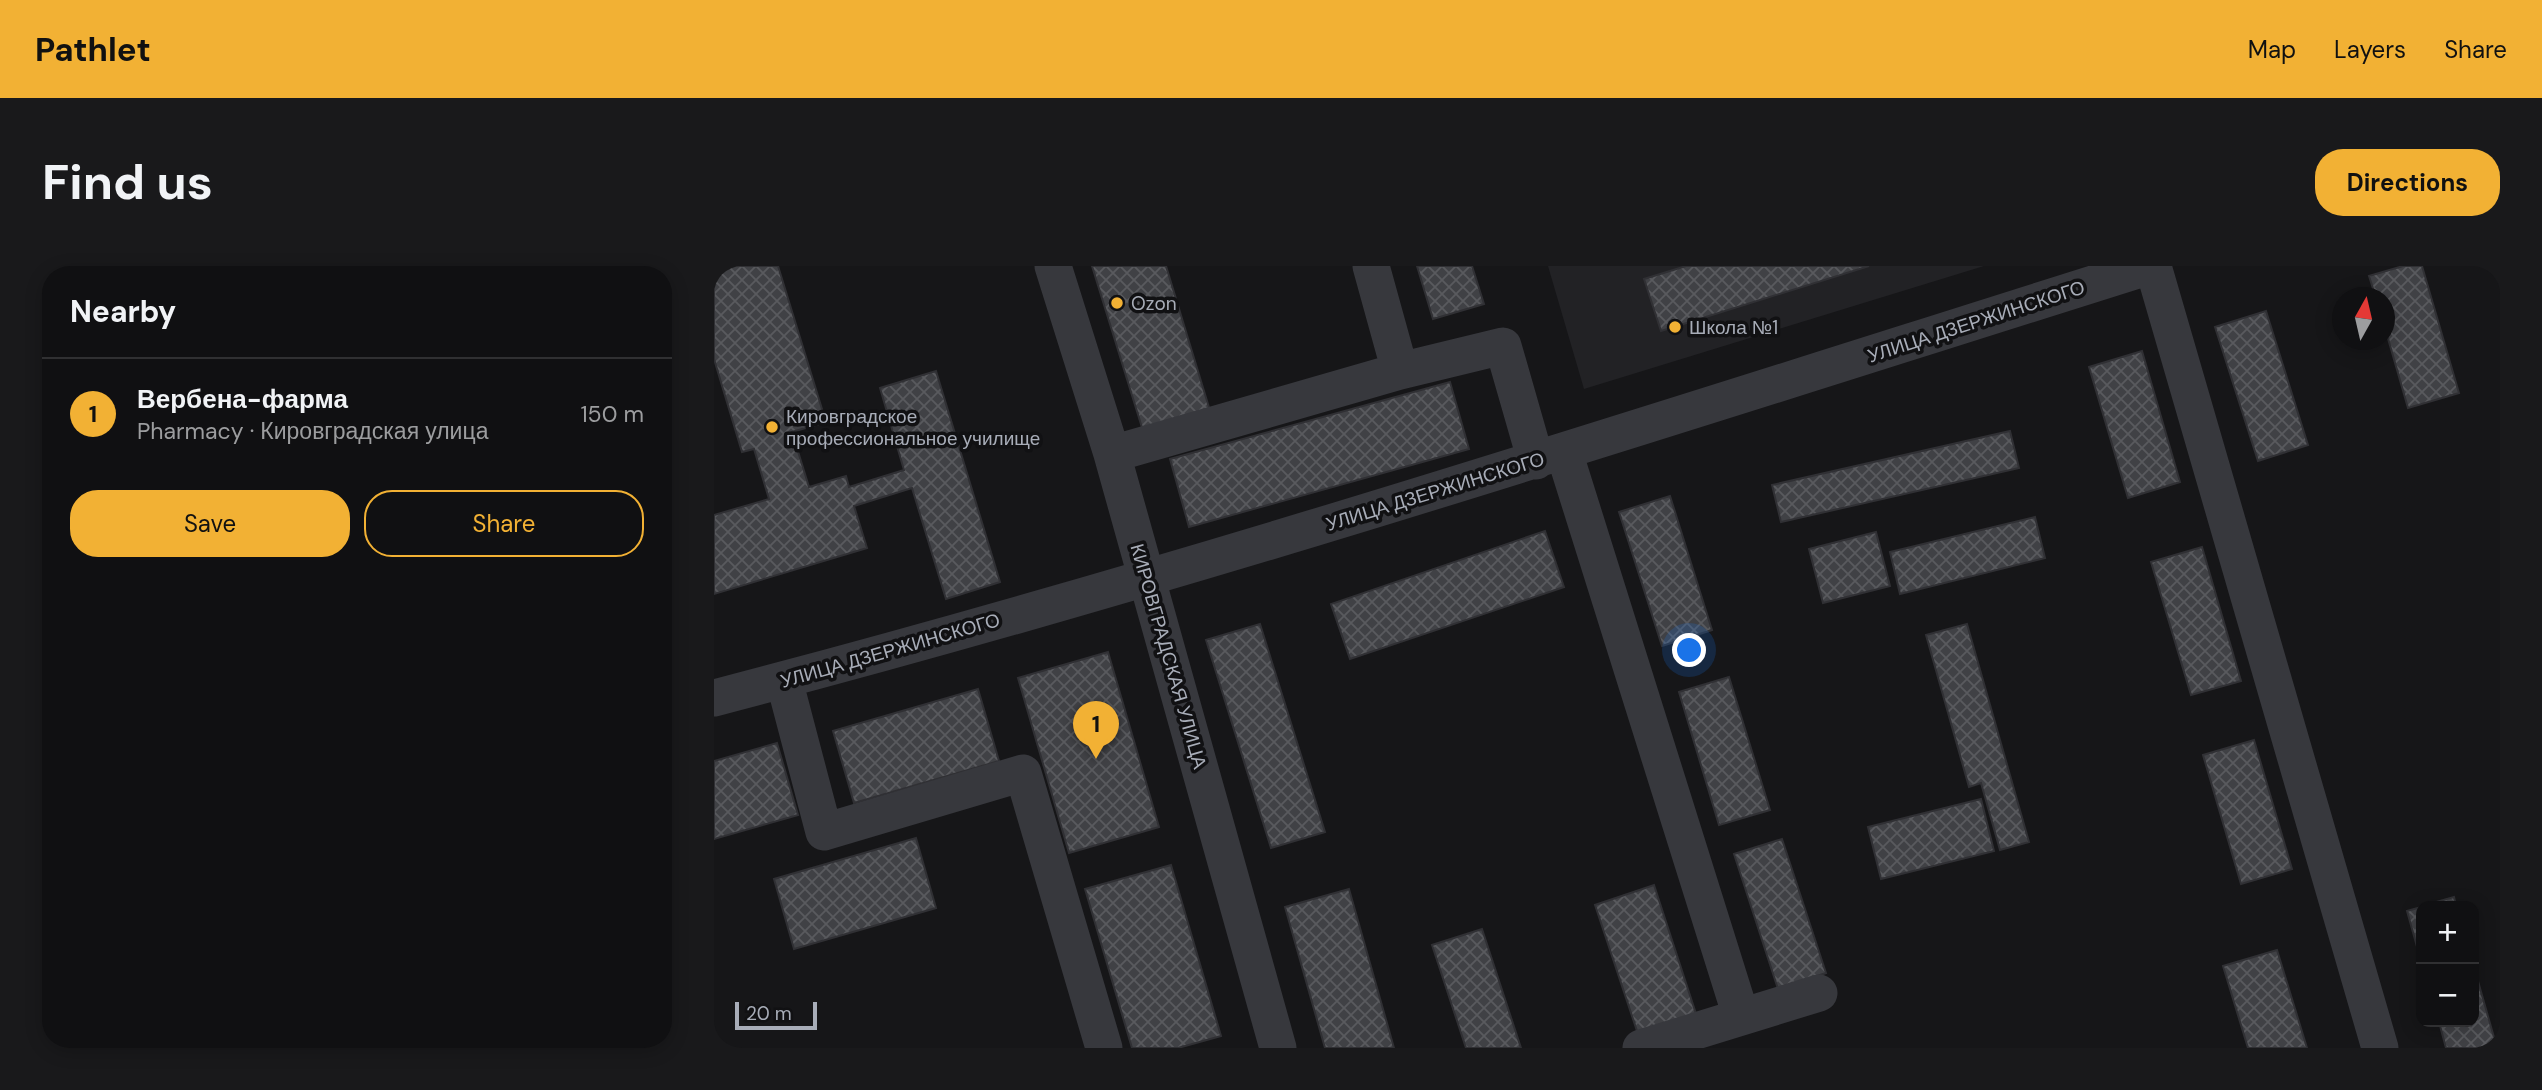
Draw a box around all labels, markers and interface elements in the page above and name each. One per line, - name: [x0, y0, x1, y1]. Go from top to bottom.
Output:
- text: Pathlet: [35, 28, 151, 71]
- text: Map: [2248, 34, 2296, 65]
- text: Layers: [2334, 34, 2406, 65]
- text: Share: [2444, 34, 2507, 65]
- button: Directions: [2315, 149, 2500, 216]
- text: Find us: [42, 150, 213, 214]
- street label: УЛИЦА ДЗЕРЖИНСКОГО: [1864, 274, 2088, 368]
- north arrow: [2332, 287, 2395, 350]
- place label: Ozon: [1131, 291, 1177, 316]
- text: Nearby: [70, 292, 176, 331]
- marker: Ozon: [1109, 295, 1125, 311]
- place label: Школа №1: [1689, 315, 1778, 340]
- marker: Школа №1: [1667, 319, 1683, 335]
- text: Вербена-фарма: [137, 382, 348, 416]
- text: 1: [89, 399, 97, 429]
- text: 150 m: [580, 399, 644, 429]
- place label: Кировградское профессиональное училище: [786, 404, 1040, 451]
- text: Pharmacy · Кировградская улица: [137, 416, 488, 446]
- marker: Кировградское профессиональное училище: [764, 419, 780, 435]
- street label: УЛИЦА ДЗЕРЖИНСКОГО: [1323, 446, 1547, 537]
- button: Save: [70, 490, 350, 557]
- button: Share: [364, 490, 644, 557]
- street label: КИРОВГРАДСКАЯ УЛИЦА: [1124, 541, 1213, 772]
- street label: УЛИЦА ДЗЕРЖИНСКОГО: [778, 607, 1003, 694]
- your location: [1672, 633, 1706, 667]
- pin: 1: [1073, 701, 1119, 759]
- map controls: [2416, 901, 2479, 1027]
- button: +: [2416, 901, 2479, 964]
- button: −: [2416, 964, 2479, 1027]
- scale bar: [735, 999, 817, 1031]
- text: 20 m: [746, 1001, 792, 1026]

